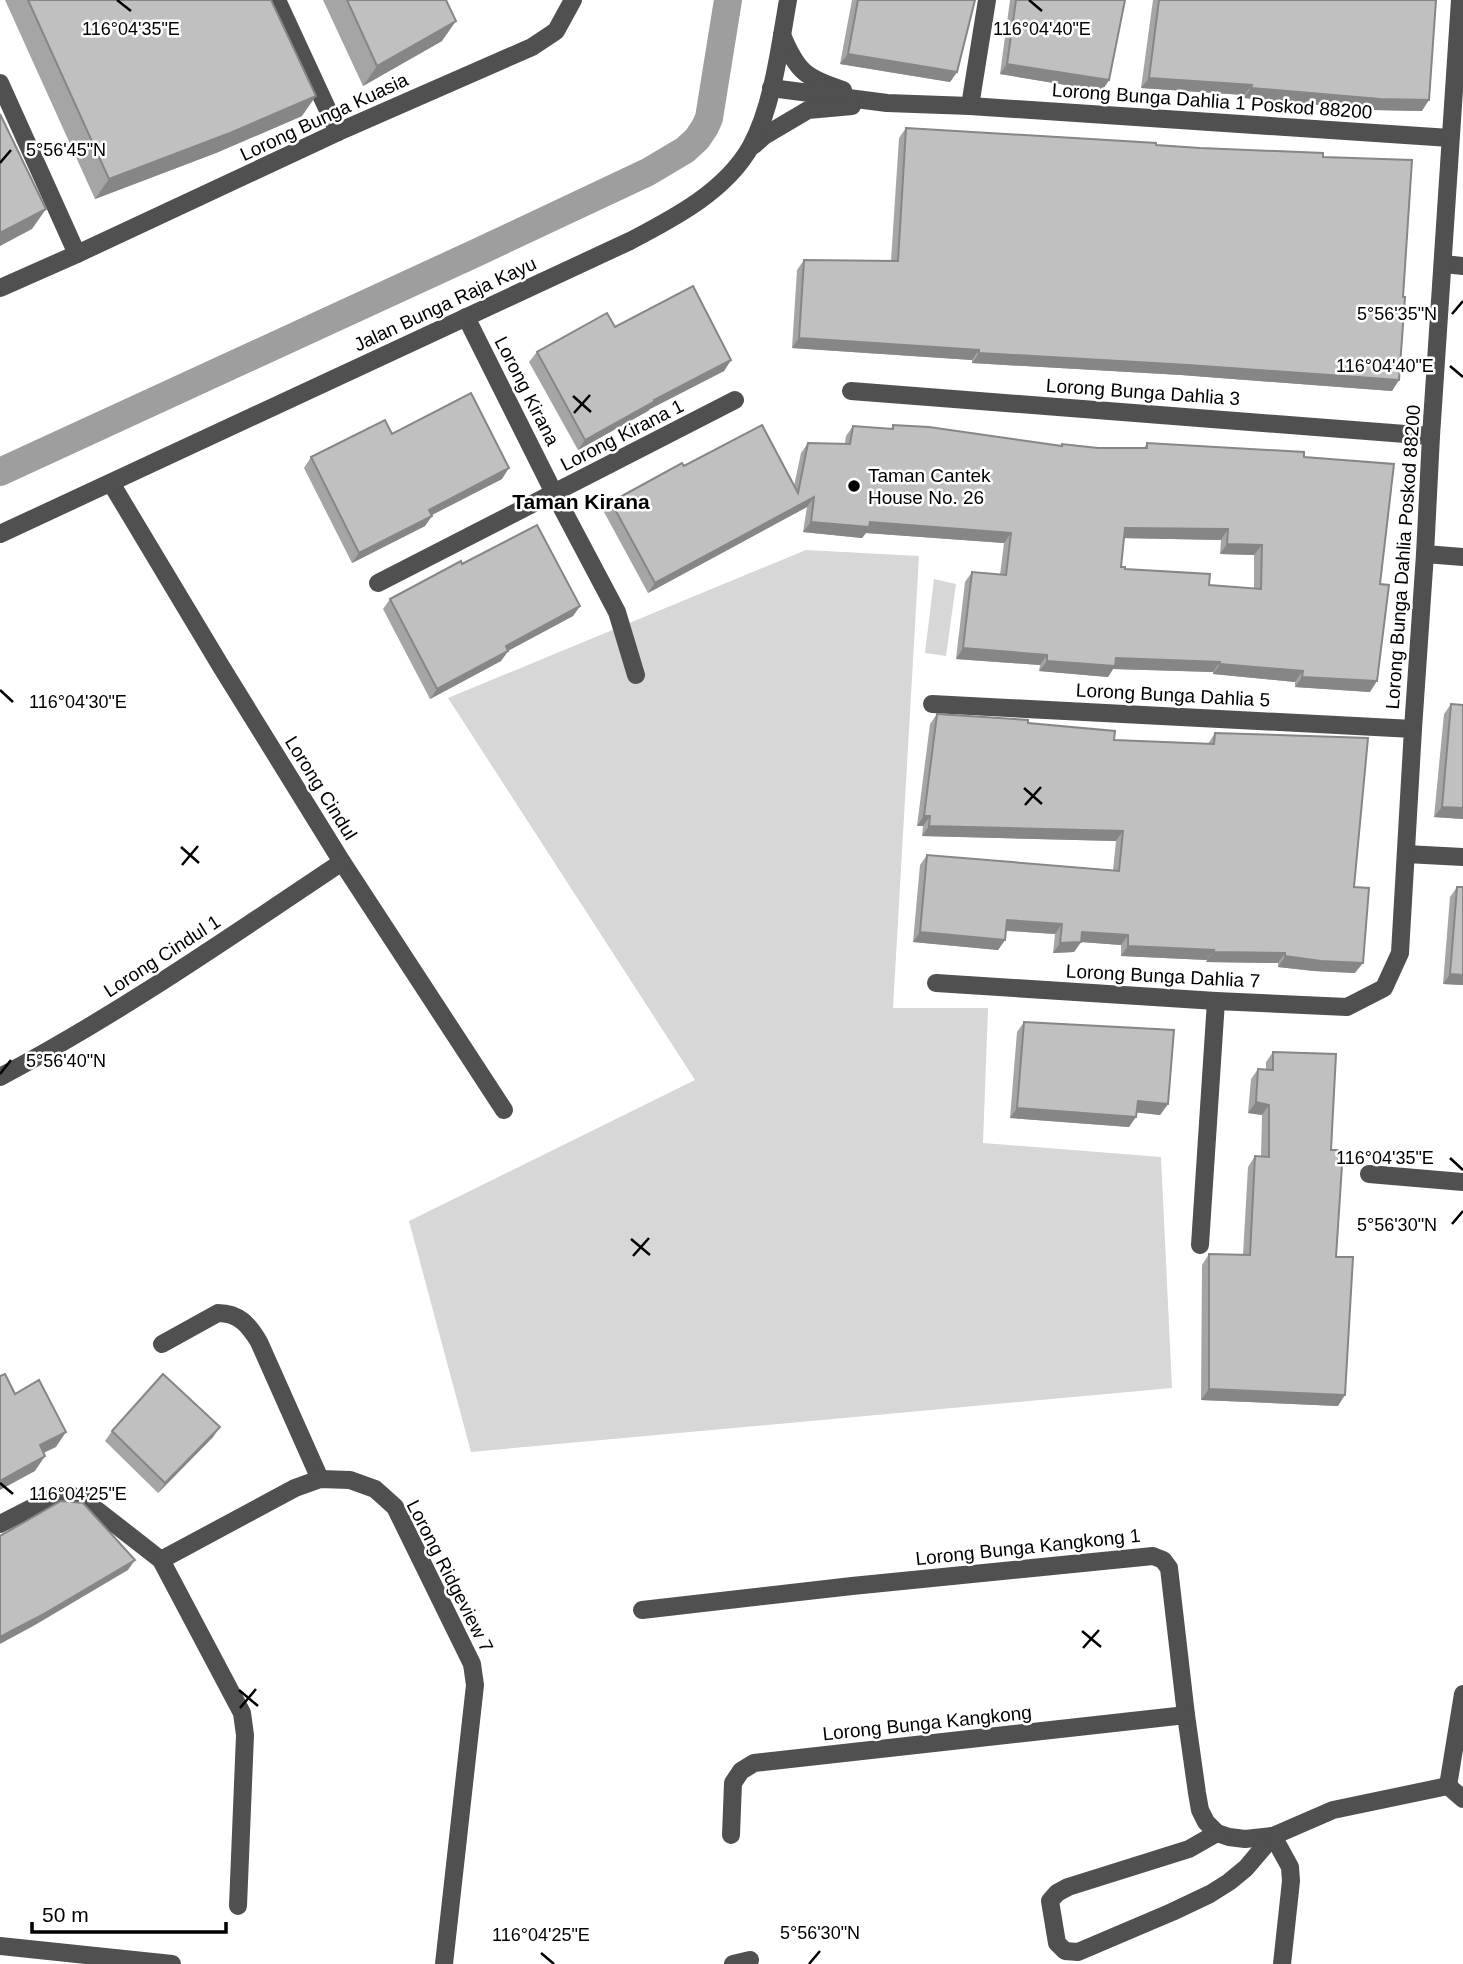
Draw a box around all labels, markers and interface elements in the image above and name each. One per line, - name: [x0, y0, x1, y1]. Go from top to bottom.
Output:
- text: 116°04'35"E: [82, 19, 180, 39]
- text: 116°04'40"E: [993, 19, 1091, 39]
- street label: Lorong Bunga Kuasia: [237, 69, 412, 165]
- street label: Lorong Bunga Dahlia 1 Poskod 88200: [1051, 79, 1373, 123]
- text: 5°56'45"N: [26, 140, 106, 160]
- street label: Jalan Bunga Raja Kayu: [351, 253, 539, 355]
- text: 5°56'35"N: [1357, 304, 1437, 324]
- street label: Lorong Kirana: [491, 333, 564, 449]
- text: 116°04'40"E: [1336, 356, 1434, 376]
- street label: Lorong Bunga Dahlia 3: [1045, 375, 1241, 409]
- street label: Lorong Kirana 1: [557, 395, 687, 475]
- street label: Lorong Bunga Dahlia Poskod 88200: [1382, 404, 1424, 710]
- place label: Taman Cantek House No. 26: [868, 465, 991, 508]
- marker: Taman Cantek House No. 26: [846, 478, 862, 494]
- district label: Taman Kirana: [512, 490, 650, 513]
- street label: Lorong Bunga Dahlia 5: [1075, 679, 1271, 711]
- text: 116°04'30"E: [29, 692, 127, 712]
- street label: Lorong Cindul: [281, 732, 361, 844]
- street label: Lorong Cindul 1: [100, 911, 224, 1001]
- street label: Lorong Bunga Dahlia 7: [1065, 960, 1261, 992]
- text: 5°56'40"N: [26, 1051, 106, 1071]
- text: 116°04'35"E: [1336, 1148, 1434, 1168]
- text: 5°56'30"N: [1357, 1215, 1437, 1235]
- text: 116°04'25"E: [29, 1484, 127, 1504]
- street label: Lorong Ridgeview 7: [403, 1496, 497, 1656]
- street label: Lorong Bunga Kangkong 1: [914, 1525, 1142, 1569]
- street label: Lorong Bunga Kangkong: [821, 1702, 1033, 1744]
- scale bar: [32, 1890, 226, 1934]
- text: 50 m: [42, 1903, 89, 1926]
- text: 5°56'30"N: [780, 1923, 860, 1943]
- text: 116°04'25"E: [492, 1925, 590, 1945]

